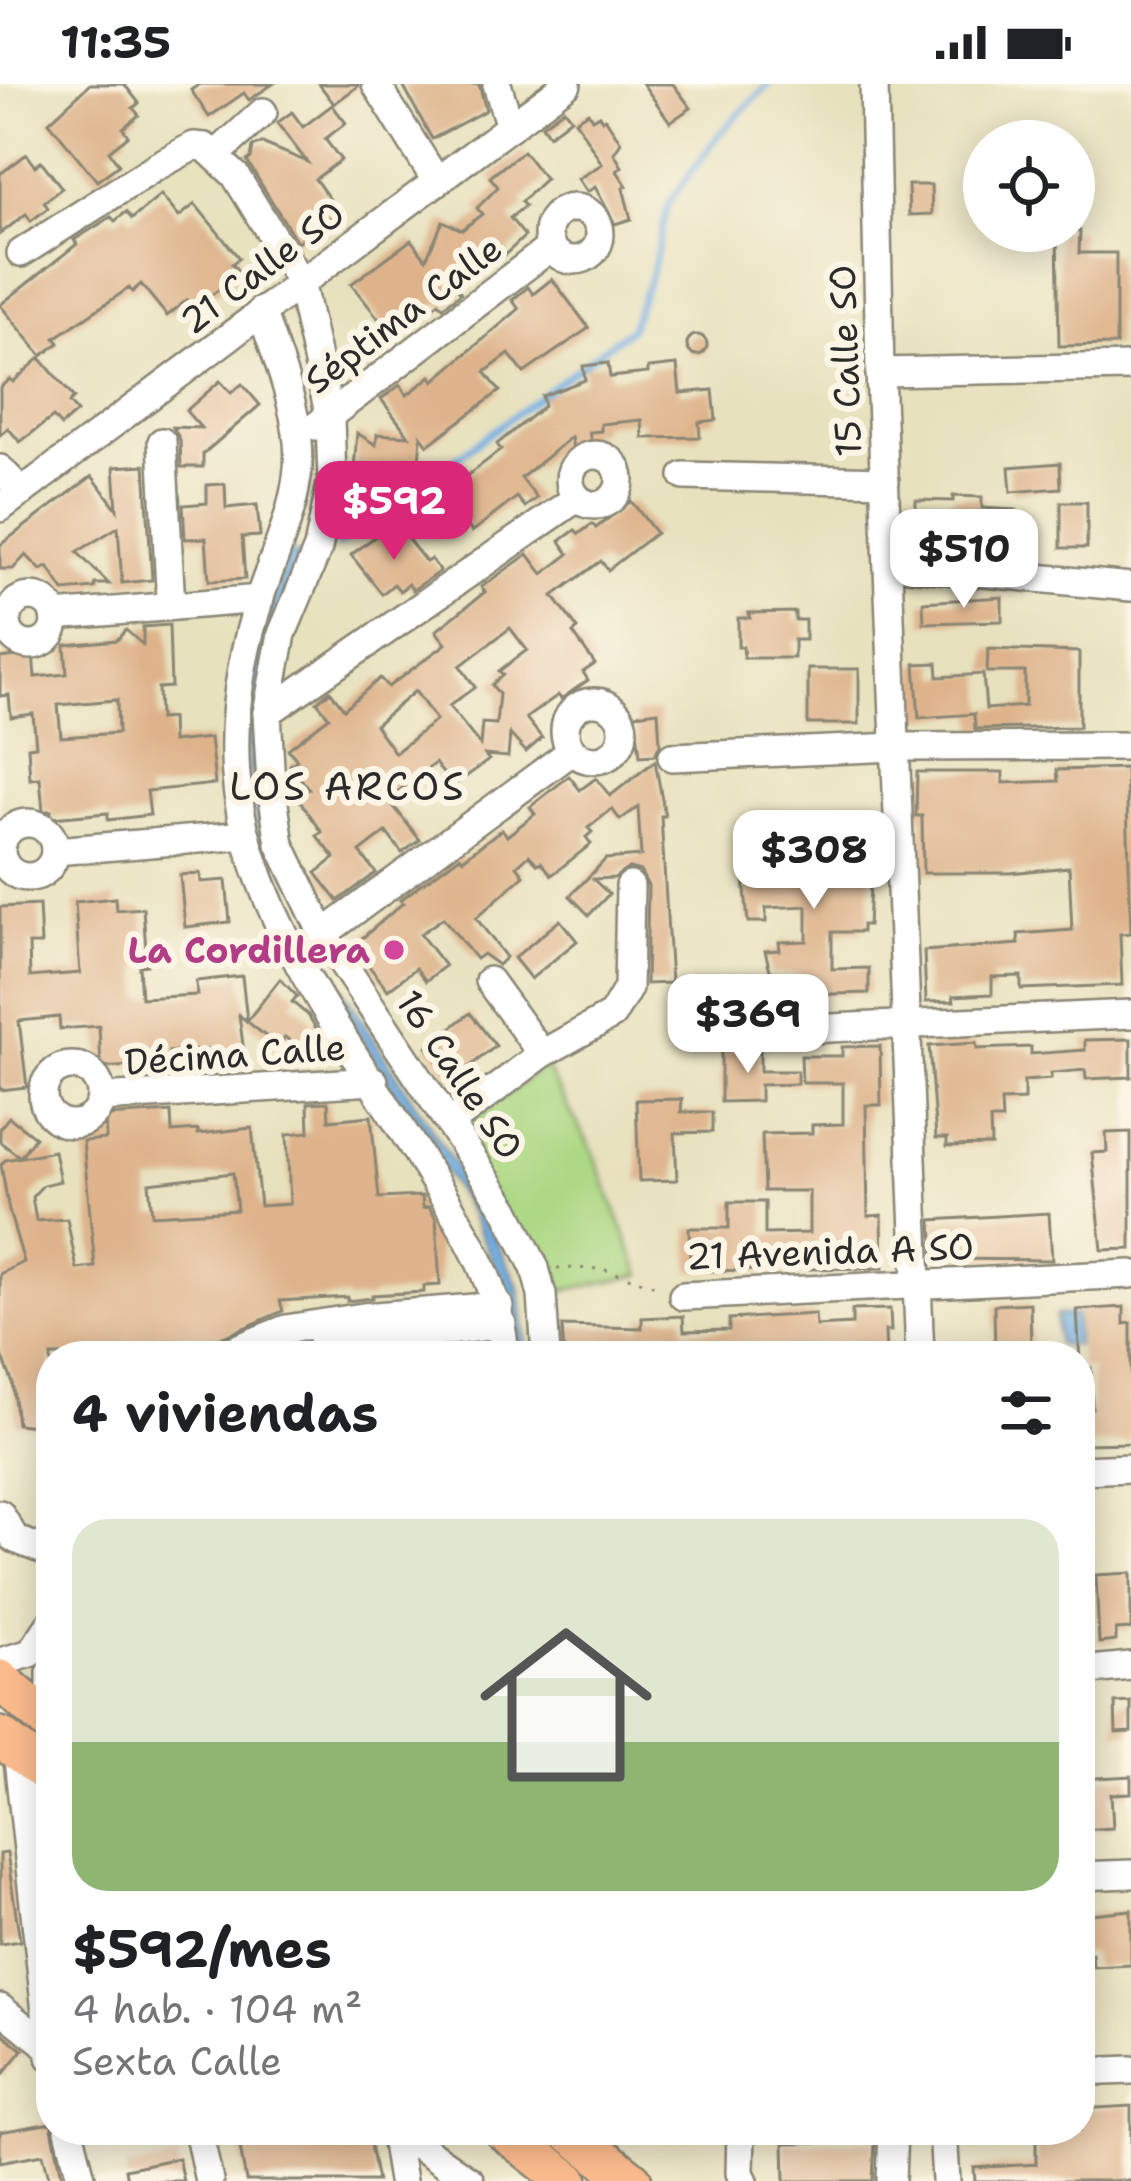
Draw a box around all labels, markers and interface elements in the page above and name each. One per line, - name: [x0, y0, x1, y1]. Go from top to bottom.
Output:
- text: 11:35: [60, 12, 171, 72]
- map controls: [963, 120, 1095, 252]
- button: locate: [963, 120, 1095, 252]
- street label: 21 Calle SO: [170, 189, 354, 345]
- street label: Séptima Calle: [295, 224, 512, 405]
- street label: 15 Calle SO: [818, 264, 873, 458]
- pin: $592: [323, 461, 465, 563]
- text: $592: [342, 474, 446, 526]
- pin: $510: [893, 509, 1035, 611]
- text: $510: [917, 522, 1011, 574]
- district label: LOS ARCOS: [229, 760, 467, 812]
- pin: $308: [743, 810, 885, 912]
- text: $308: [760, 823, 868, 875]
- place label: La Cordillera: [128, 926, 370, 975]
- marker: La Cordillera: [381, 937, 407, 963]
- pin: $369: [677, 974, 819, 1076]
- street label: 16 Calle SO: [385, 980, 534, 1169]
- text: $369: [695, 987, 801, 1039]
- street label: Décima Calle: [123, 1022, 347, 1087]
- street label: 21 Avenida A SO: [685, 1222, 975, 1281]
- text: 4 viviendas: [72, 1379, 378, 1447]
- icon: filters: [993, 1380, 1059, 1446]
- icon: home: [458, 1597, 674, 1813]
- text: $592/mes: [72, 1915, 332, 1983]
- text: 4 hab. · 104 m²: [72, 1983, 363, 2035]
- text: Sexta Calle: [72, 2035, 282, 2087]

